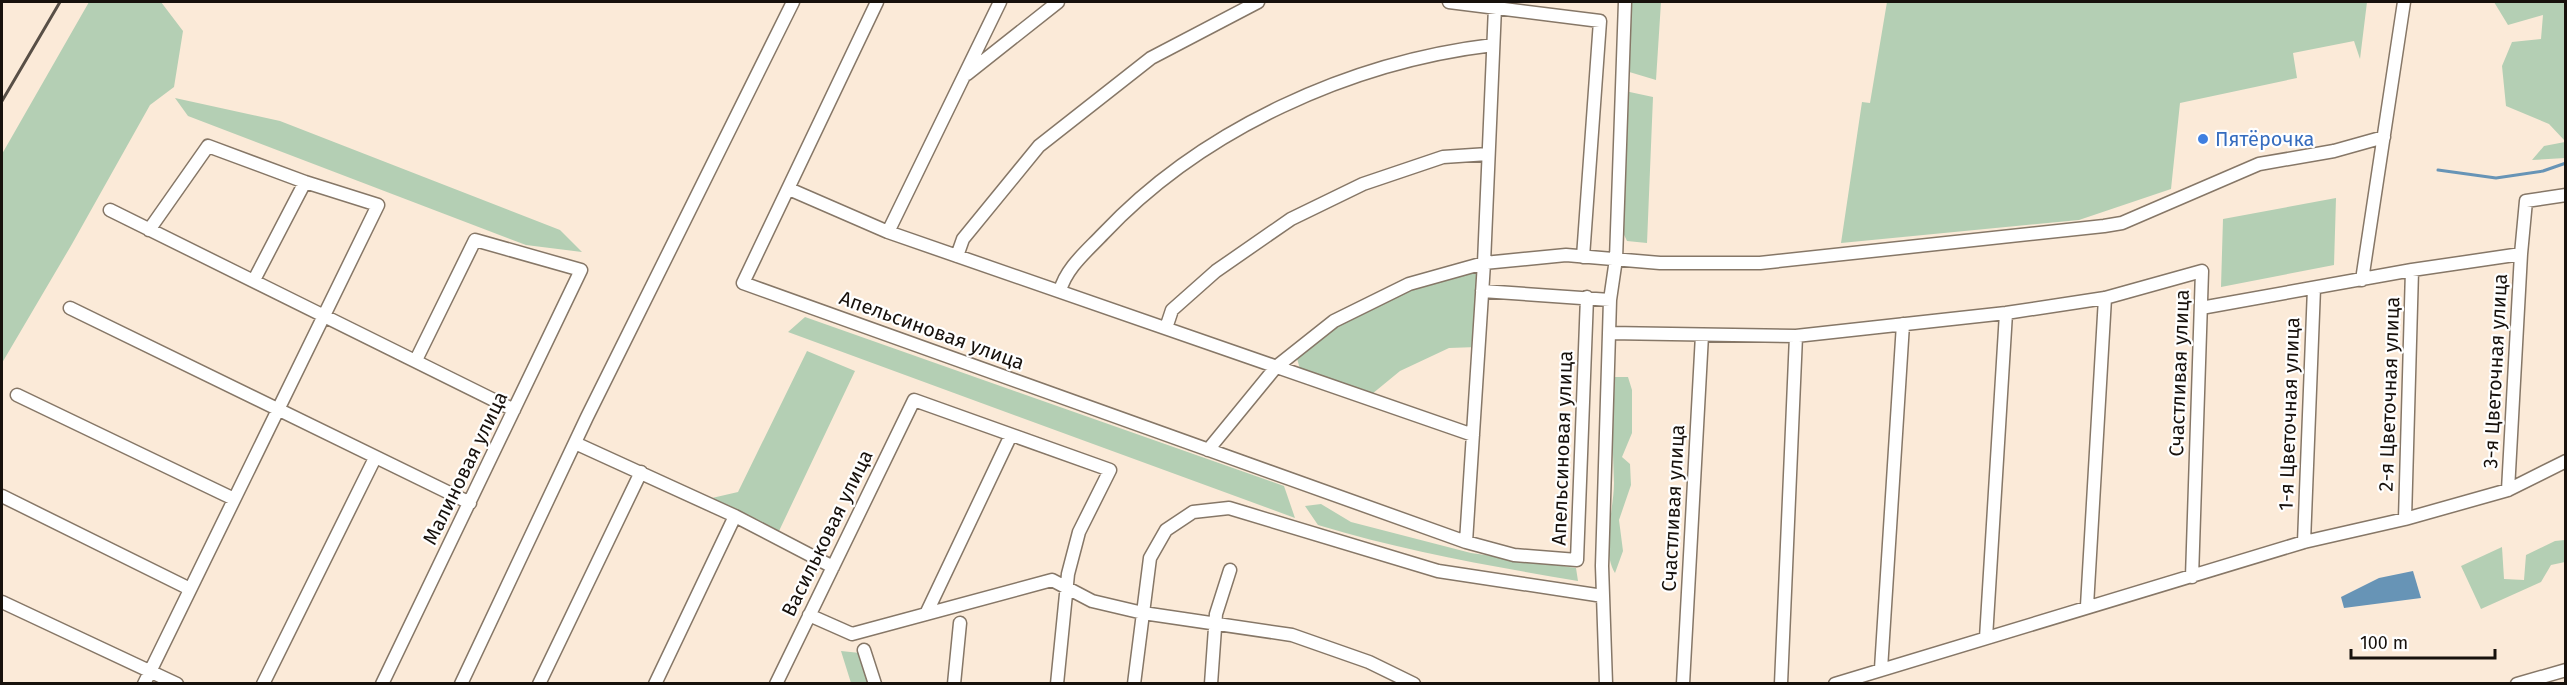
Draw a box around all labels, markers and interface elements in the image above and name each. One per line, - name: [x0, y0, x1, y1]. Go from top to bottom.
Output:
- place label: Пятёрочка: [2215, 127, 2315, 151]
- marker: Пятёрочка: [2196, 132, 2210, 146]
- street label: 3-я Цветочная улица: [2478, 273, 2512, 469]
- street label: Апельсиновая улица: [836, 285, 1028, 375]
- street label: Счастливая улица: [2164, 289, 2194, 457]
- street label: 2-я Цветочная улица: [2374, 296, 2404, 492]
- street label: 1-я Цветочная улица: [2274, 317, 2304, 511]
- street label: Апельсиновая улица: [1547, 350, 1577, 546]
- street label: Малиновая улица: [418, 387, 512, 549]
- street label: Счастливая улица: [1657, 424, 1689, 592]
- street label: Васильковая улица: [776, 446, 878, 620]
- scale bar: [2351, 622, 2495, 660]
- text: 100 m: [2360, 632, 2408, 654]

